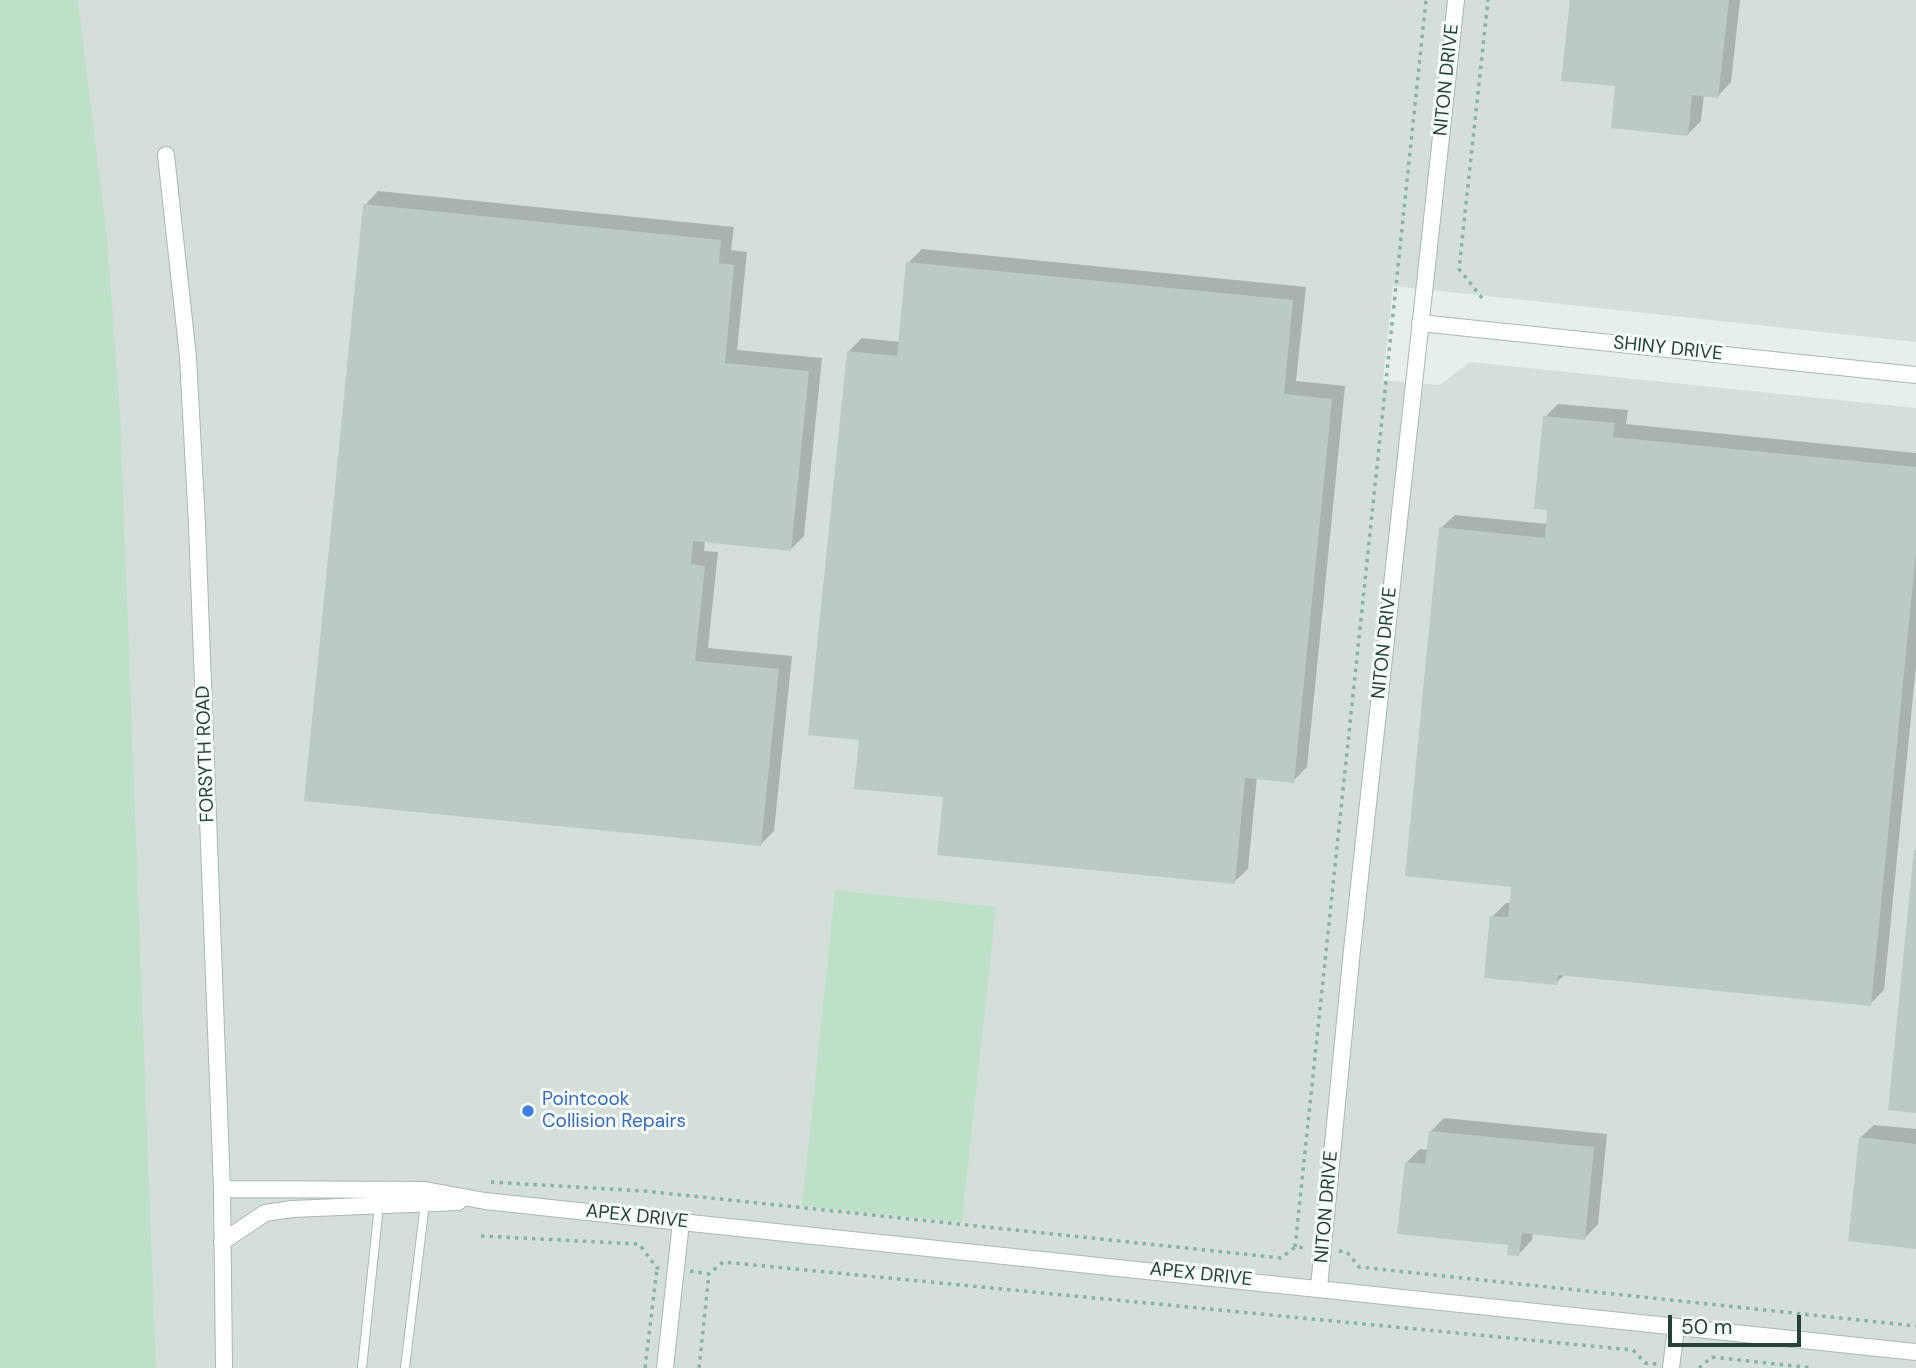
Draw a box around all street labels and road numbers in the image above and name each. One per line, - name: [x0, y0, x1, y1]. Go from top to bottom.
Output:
- street label: NITON DRIVE: [1430, 23, 1464, 137]
- street label: SHINY DRIVE: [1612, 332, 1724, 366]
- street label: NITON DRIVE: [1368, 586, 1402, 700]
- street label: FORSYTH ROAD: [192, 685, 220, 823]
- street label: NITON DRIVE: [1311, 1150, 1343, 1264]
- street label: APEX DRIVE: [585, 1200, 689, 1234]
- street label: APEX DRIVE: [1149, 1258, 1253, 1292]

